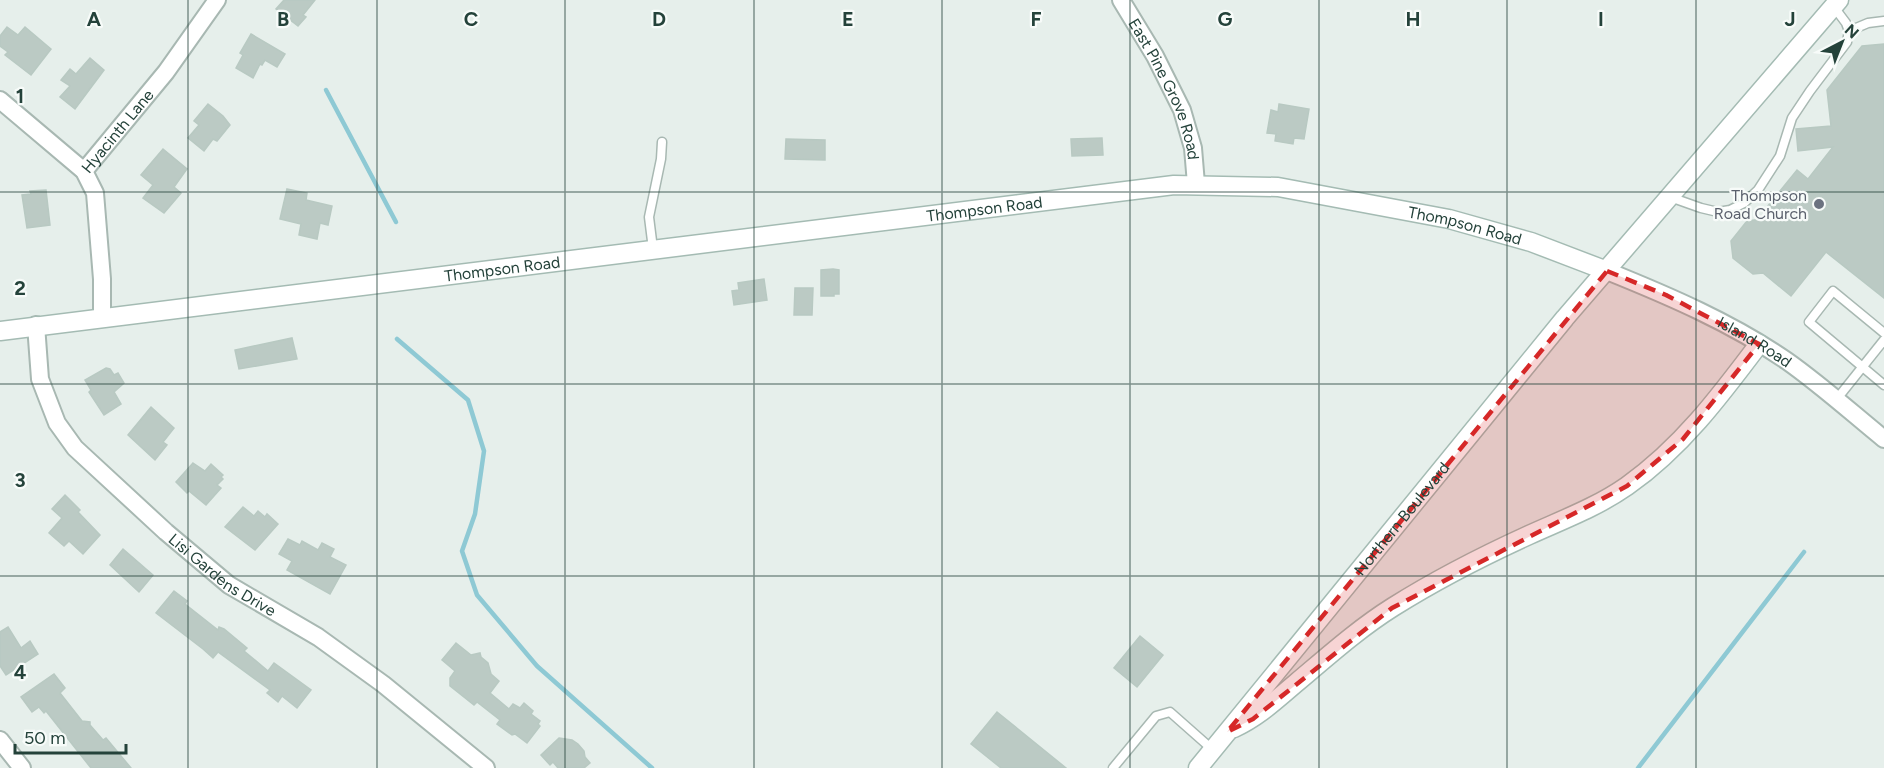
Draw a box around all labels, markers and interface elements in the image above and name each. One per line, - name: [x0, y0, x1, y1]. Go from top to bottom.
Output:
- text: A: [87, 7, 102, 31]
- text: B: [277, 7, 289, 31]
- text: C: [464, 7, 478, 31]
- text: D: [652, 7, 666, 31]
- text: E: [842, 7, 854, 31]
- text: F: [1030, 7, 1042, 31]
- text: G: [1218, 7, 1233, 31]
- text: H: [1406, 7, 1421, 31]
- text: I: [1598, 7, 1604, 31]
- text: J: [1784, 7, 1796, 31]
- north arrow: [1812, 12, 1872, 72]
- street label: East Pine Grove Road: [1124, 15, 1203, 160]
- text: N: [1841, 20, 1863, 42]
- text: 1: [16, 84, 24, 108]
- street label: Hyacinth Lane: [77, 85, 158, 177]
- place label: Thompson Road Church: [1714, 186, 1807, 223]
- street label: Thompson Road: [925, 192, 1044, 226]
- marker: Thompson Road Church: [1812, 197, 1826, 211]
- street label: Thompson Road: [1406, 203, 1524, 249]
- street label: Thompson Road: [443, 252, 561, 286]
- text: 2: [14, 276, 26, 300]
- street label: Island Road: [1715, 313, 1795, 371]
- street label: Northern Boulevard: [1350, 458, 1454, 579]
- text: 3: [14, 468, 26, 492]
- street label: Lisi Gardens Drive: [165, 529, 279, 620]
- text: 4: [14, 660, 27, 684]
- scale bar: [15, 717, 126, 755]
- text: 50 m: [24, 727, 66, 749]

